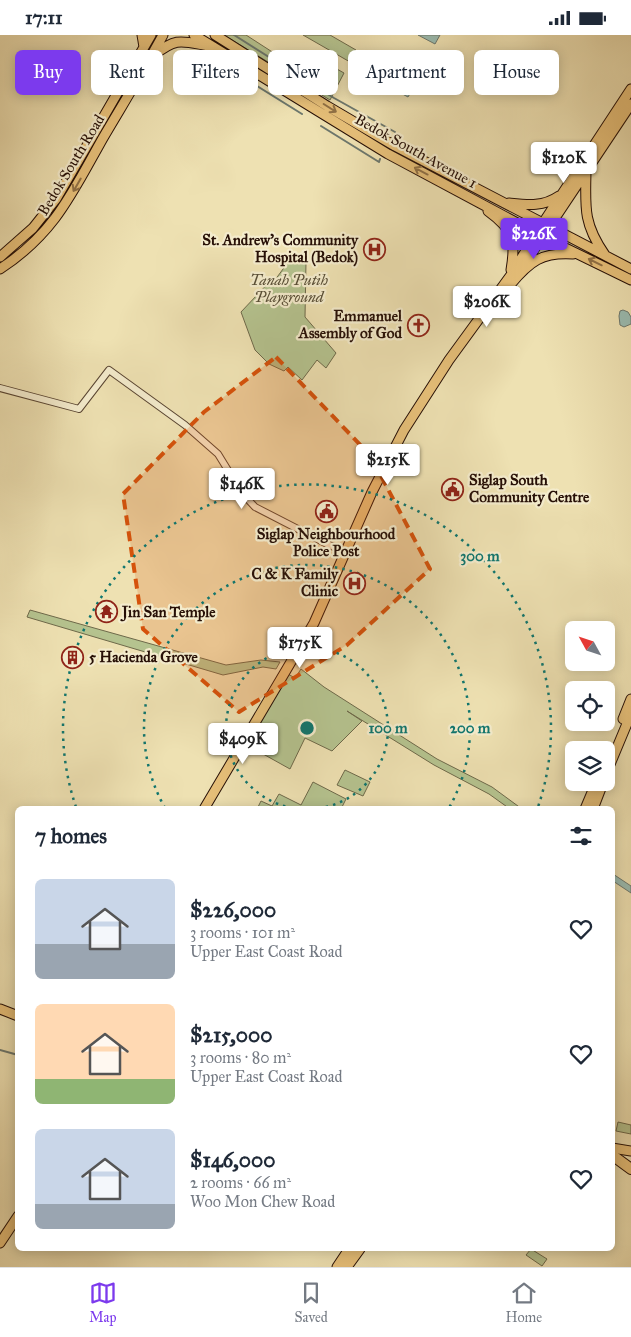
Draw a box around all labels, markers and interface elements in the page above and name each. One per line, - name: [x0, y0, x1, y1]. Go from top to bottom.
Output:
- text: 17:11: [25, 6, 62, 29]
- chip: Buy: [15, 50, 81, 95]
- chip: Rent: [91, 50, 163, 95]
- chip: Filters: [173, 50, 258, 95]
- chip: New: [268, 50, 338, 95]
- chip: Apartment: [348, 50, 464, 95]
- chip: House: [474, 50, 559, 95]
- one-way arrow: [323, 103, 337, 113]
- street label: Bedok South Avenue 1: [352, 110, 480, 192]
- street label: Bedok South Road: [34, 111, 108, 219]
- pin: $120K: [529, 141, 599, 184]
- text: $120K: [542, 148, 586, 167]
- one-way arrow: [413, 166, 428, 176]
- one-way arrow: [72, 177, 82, 191]
- pin: $226K: [499, 217, 569, 260]
- text: $226K: [512, 224, 556, 243]
- place label: St. Andrew's Community Hospital (Bedok): [202, 231, 359, 267]
- hospital icon: St. Andrew's Community Hospital (Bedok): [362, 237, 386, 261]
- one-way arrow: [587, 257, 602, 267]
- park label: Tanah Putih Playground: [250, 271, 329, 306]
- pin: $206K: [452, 285, 522, 328]
- text: $206K: [464, 292, 510, 311]
- place label: Emmanuel Assembly of God: [298, 307, 403, 343]
- church icon: Emmanuel Assembly of God: [406, 313, 430, 337]
- pin: $215K: [353, 443, 423, 486]
- text: $215K: [367, 450, 409, 469]
- pin: $146K: [207, 467, 277, 510]
- place label: Siglap South Community Centre: [469, 471, 590, 507]
- text: $146K: [220, 474, 264, 493]
- public building icon: Siglap South Community Centre: [441, 477, 465, 501]
- public building icon: Siglap Neighbourhood Police Post: [314, 499, 338, 523]
- place label: Siglap Neighbourhood Police Post: [257, 525, 396, 560]
- text: 300 m: [460, 547, 500, 566]
- place label: C & K Family Clinic: [251, 565, 339, 600]
- hospital icon: C & K Family Clinic: [342, 571, 366, 595]
- temple icon: Jin San Temple: [94, 600, 118, 624]
- place label: Jin San Temple: [120, 603, 216, 622]
- north arrow: [565, 621, 615, 671]
- map controls: [565, 621, 615, 791]
- pin: $175K: [265, 627, 335, 669]
- text: $175K: [278, 633, 322, 652]
- building icon: 5 Hacienda Grove: [61, 645, 85, 669]
- place label: 5 Hacienda Grove: [89, 648, 198, 666]
- button: locate: [565, 681, 615, 731]
- centre of rings: [298, 719, 316, 737]
- text: 100 m: [368, 719, 408, 737]
- text: 200 m: [450, 719, 491, 737]
- pin: $409K: [208, 723, 278, 765]
- text: $409K: [219, 729, 267, 748]
- button: layers: [565, 741, 615, 791]
- icon: filters: [567, 822, 595, 850]
- text: 7 homes: [35, 823, 107, 849]
- text: $226,000: [190, 897, 276, 923]
- icon: home: [75, 899, 135, 959]
- icon: heart: [567, 915, 595, 943]
- text: 3 rooms · 101 m²: [190, 923, 295, 942]
- text: Upper East Coast Road: [190, 942, 343, 961]
- text: $215,000: [190, 1022, 272, 1048]
- icon: home: [75, 1024, 135, 1084]
- icon: heart: [567, 1040, 595, 1068]
- text: 3 rooms · 80 m²: [190, 1048, 291, 1067]
- text: Upper East Coast Road: [190, 1067, 343, 1086]
- text: $146,000: [190, 1147, 275, 1173]
- icon: home: [75, 1149, 135, 1209]
- icon: heart: [567, 1165, 595, 1193]
- text: 2 rooms · 66 m²: [190, 1173, 291, 1192]
- text: Woo Mon Chew Road: [190, 1192, 335, 1211]
- tab: Map: [89, 1279, 117, 1326]
- tab: Saved: [295, 1279, 328, 1326]
- tab: Home: [506, 1279, 542, 1326]

